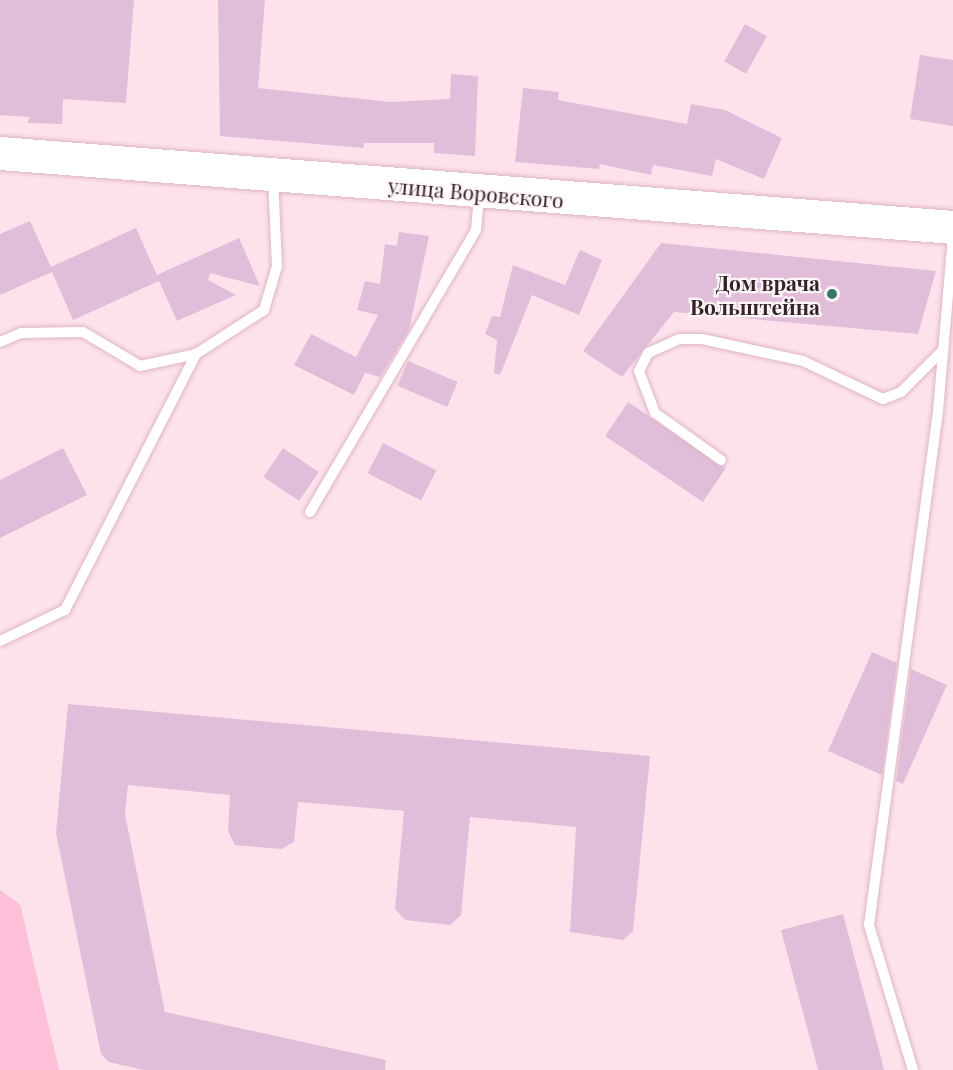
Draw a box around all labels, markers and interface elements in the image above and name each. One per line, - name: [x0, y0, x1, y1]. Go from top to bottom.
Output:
- street label: улица Воровского: [387, 172, 565, 212]
- place label: Дом врача Вольштейна: [690, 269, 820, 319]
- marker: Дом врача Вольштейна: [825, 287, 839, 301]

